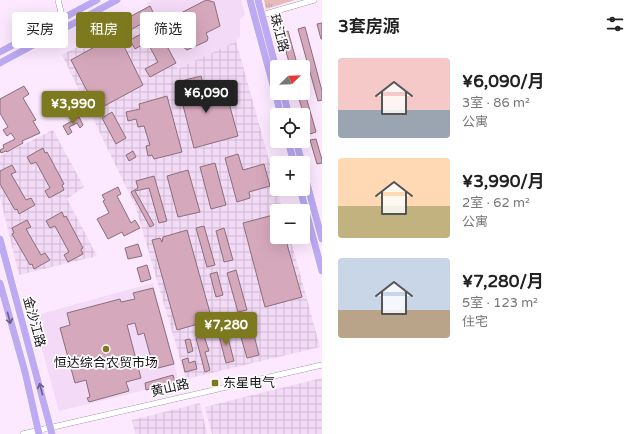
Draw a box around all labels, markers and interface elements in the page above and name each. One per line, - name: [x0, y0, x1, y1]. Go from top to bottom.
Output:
- chip: 买房: [12, 12, 68, 48]
- chip: 租房: [76, 12, 132, 48]
- chip: 筛选: [140, 12, 196, 48]
- street label: 珠江路: [266, 12, 292, 54]
- icon: filters: [604, 13, 626, 35]
- text: 3套房源: [338, 16, 400, 37]
- north arrow: [270, 60, 310, 100]
- map controls: [270, 60, 310, 244]
- text: ¥6,090/月: [462, 71, 545, 92]
- icon: home: [370, 74, 418, 122]
- pin: ¥6,090: [173, 80, 239, 114]
- text: ¥6,090: [184, 85, 228, 101]
- pin: ¥3,990: [40, 91, 106, 125]
- text: 3室 · 86 m²: [462, 95, 530, 111]
- text: ¥3,990: [51, 96, 95, 112]
- button: locate: [270, 108, 310, 148]
- text: 公寓: [462, 114, 488, 130]
- button: +: [270, 156, 310, 196]
- text: ¥3,990/月: [462, 171, 545, 192]
- icon: home: [370, 174, 418, 222]
- text: 2室 · 62 m²: [462, 195, 530, 211]
- button: −: [270, 204, 310, 244]
- text: 公寓: [462, 214, 488, 230]
- text: ¥7,280/月: [462, 271, 544, 292]
- icon: home: [370, 274, 418, 322]
- street label: 金沙江路: [20, 295, 48, 349]
- text: 5室 · 123 m²: [462, 295, 538, 311]
- one-way arrow: [6, 311, 14, 324]
- pin: ¥7,280: [193, 312, 259, 346]
- text: 住宅: [462, 314, 488, 330]
- text: ¥7,280: [204, 317, 248, 333]
- marker: 恒达综合农贸市场: [101, 344, 111, 354]
- place label: 恒达综合农贸市场: [54, 355, 158, 371]
- place label: 东星电气: [223, 375, 275, 391]
- street label: 黄山路: [149, 376, 191, 400]
- marker: 东星电气: [210, 378, 220, 388]
- one-way arrow: [37, 383, 44, 396]

